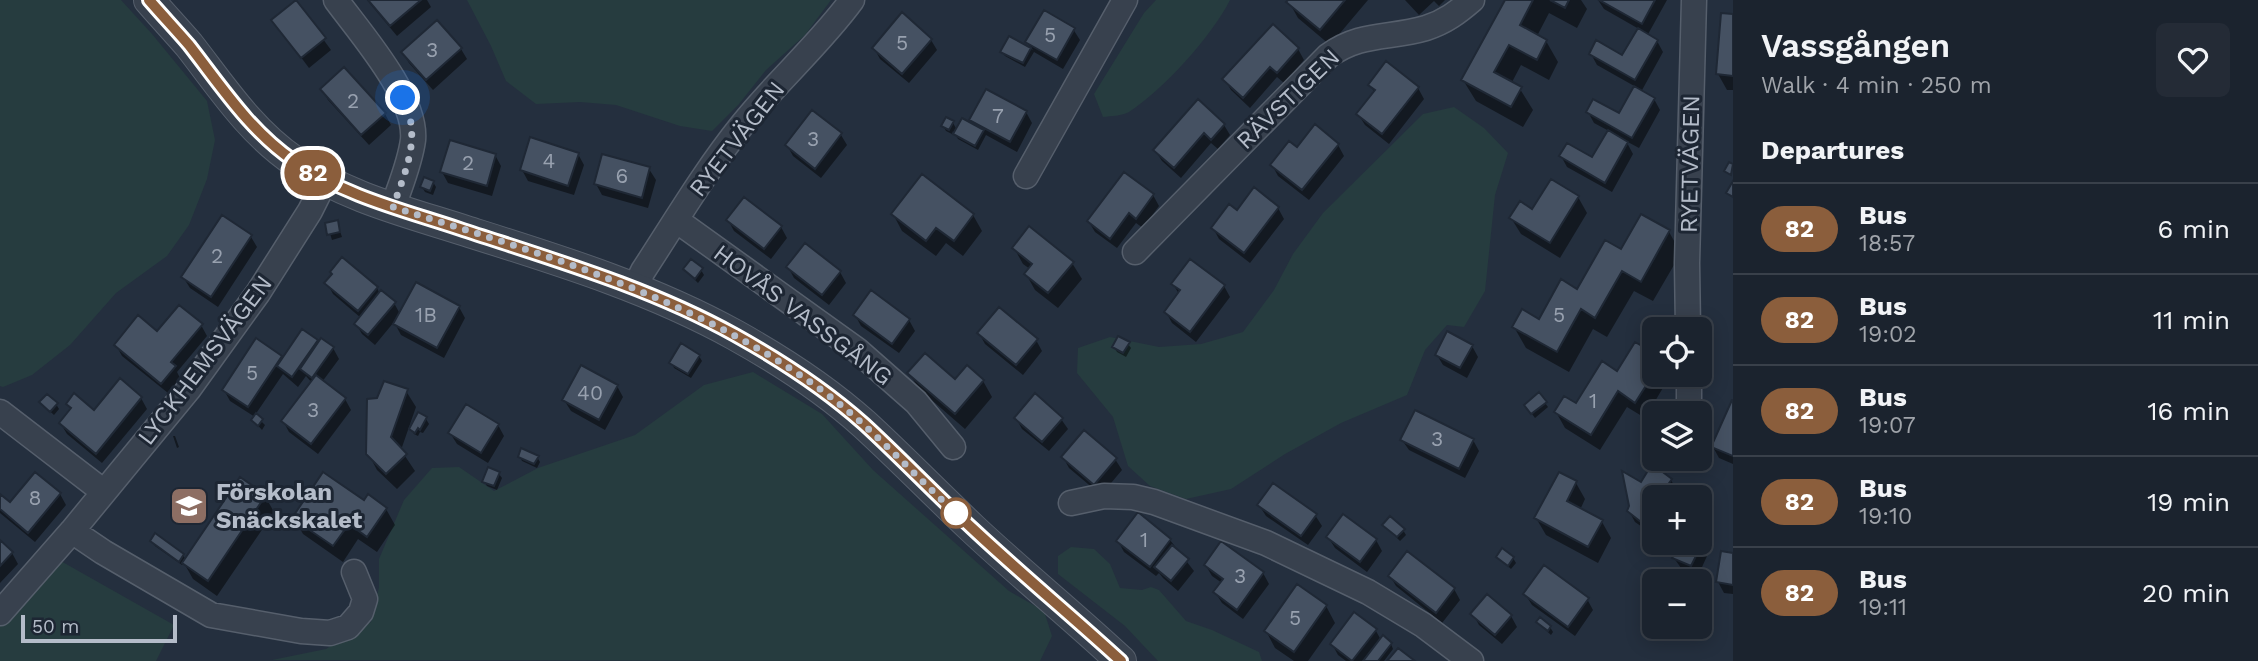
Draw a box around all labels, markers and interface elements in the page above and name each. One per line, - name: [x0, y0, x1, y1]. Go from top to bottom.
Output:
- house number: 5: [1044, 22, 1056, 47]
- button: heart: [2156, 23, 2230, 97]
- text: Vassgången: [1761, 26, 1950, 65]
- house number: 5: [896, 30, 908, 55]
- house number: 3: [426, 37, 438, 62]
- street label: RÄVSTIGEN: [1231, 43, 1345, 155]
- text: Walk · 4 min · 250 m: [1761, 72, 1992, 99]
- street label: RYETVÄGEN: [683, 76, 791, 202]
- your location: [385, 80, 420, 115]
- house number: 2: [347, 88, 359, 113]
- street label: RYETVÄGEN: [1675, 95, 1705, 233]
- house number: 7: [992, 103, 1004, 128]
- house number: 3: [807, 126, 819, 151]
- text: Departures: [1761, 135, 1904, 165]
- house number: 4: [543, 148, 555, 173]
- line badge: 82: [282, 150, 344, 196]
- house number: 2: [462, 150, 474, 175]
- text: 82: [298, 159, 328, 187]
- house number: 6: [616, 163, 628, 188]
- text: Bus: [1859, 200, 1907, 230]
- text: 6 min: [2158, 214, 2230, 244]
- text: 82: [1785, 215, 1814, 243]
- text: 18:57: [1859, 230, 1915, 257]
- street label: HOVÅS VASSGÅNG: [708, 239, 898, 391]
- house number: 2: [211, 243, 223, 268]
- street label: LYCKHEMSVÄGEN: [132, 270, 278, 450]
- text: Bus: [1859, 291, 1907, 321]
- house number: 1B: [415, 302, 437, 327]
- house number: 5: [1553, 302, 1565, 327]
- text: 11 min: [2153, 305, 2230, 335]
- text: 82: [1785, 306, 1814, 334]
- map controls: [1642, 317, 1712, 639]
- button: locate: [1642, 317, 1712, 387]
- text: 19:02: [1859, 321, 1917, 348]
- house number: 5: [246, 360, 258, 385]
- house number: 40: [577, 380, 603, 405]
- text: Bus: [1859, 382, 1907, 412]
- house number: 1: [1589, 388, 1597, 413]
- text: 16 min: [2147, 396, 2230, 426]
- house number: 3: [307, 397, 319, 422]
- text: 82: [1785, 397, 1814, 425]
- button: layers: [1642, 401, 1712, 471]
- text: 19:07: [1859, 412, 1916, 439]
- house number: 3: [1431, 426, 1443, 451]
- text: Bus: [1859, 473, 1907, 503]
- place label: Förskolan Snäckskalet: [216, 478, 363, 534]
- house number: 8: [29, 485, 41, 510]
- school or university icon: Förskolan Snäckskalet: [168, 485, 210, 527]
- button: +: [1642, 485, 1712, 555]
- text: 19 min: [2147, 487, 2230, 517]
- text: 82: [1785, 488, 1814, 516]
- unlabelled marker: [941, 498, 971, 528]
- text: 19:10: [1859, 503, 1912, 530]
- house number: 1: [1140, 527, 1148, 552]
- house number: 3: [1234, 563, 1246, 588]
- text: Bus: [1859, 564, 1907, 594]
- button: −: [1642, 569, 1712, 639]
- text: 20 min: [2142, 578, 2230, 608]
- text: 82: [1785, 579, 1814, 607]
- text: 19:11: [1859, 594, 1907, 621]
- house number: 5: [1289, 605, 1301, 630]
- scale bar: [21, 612, 177, 644]
- text: 50 m: [32, 615, 79, 638]

